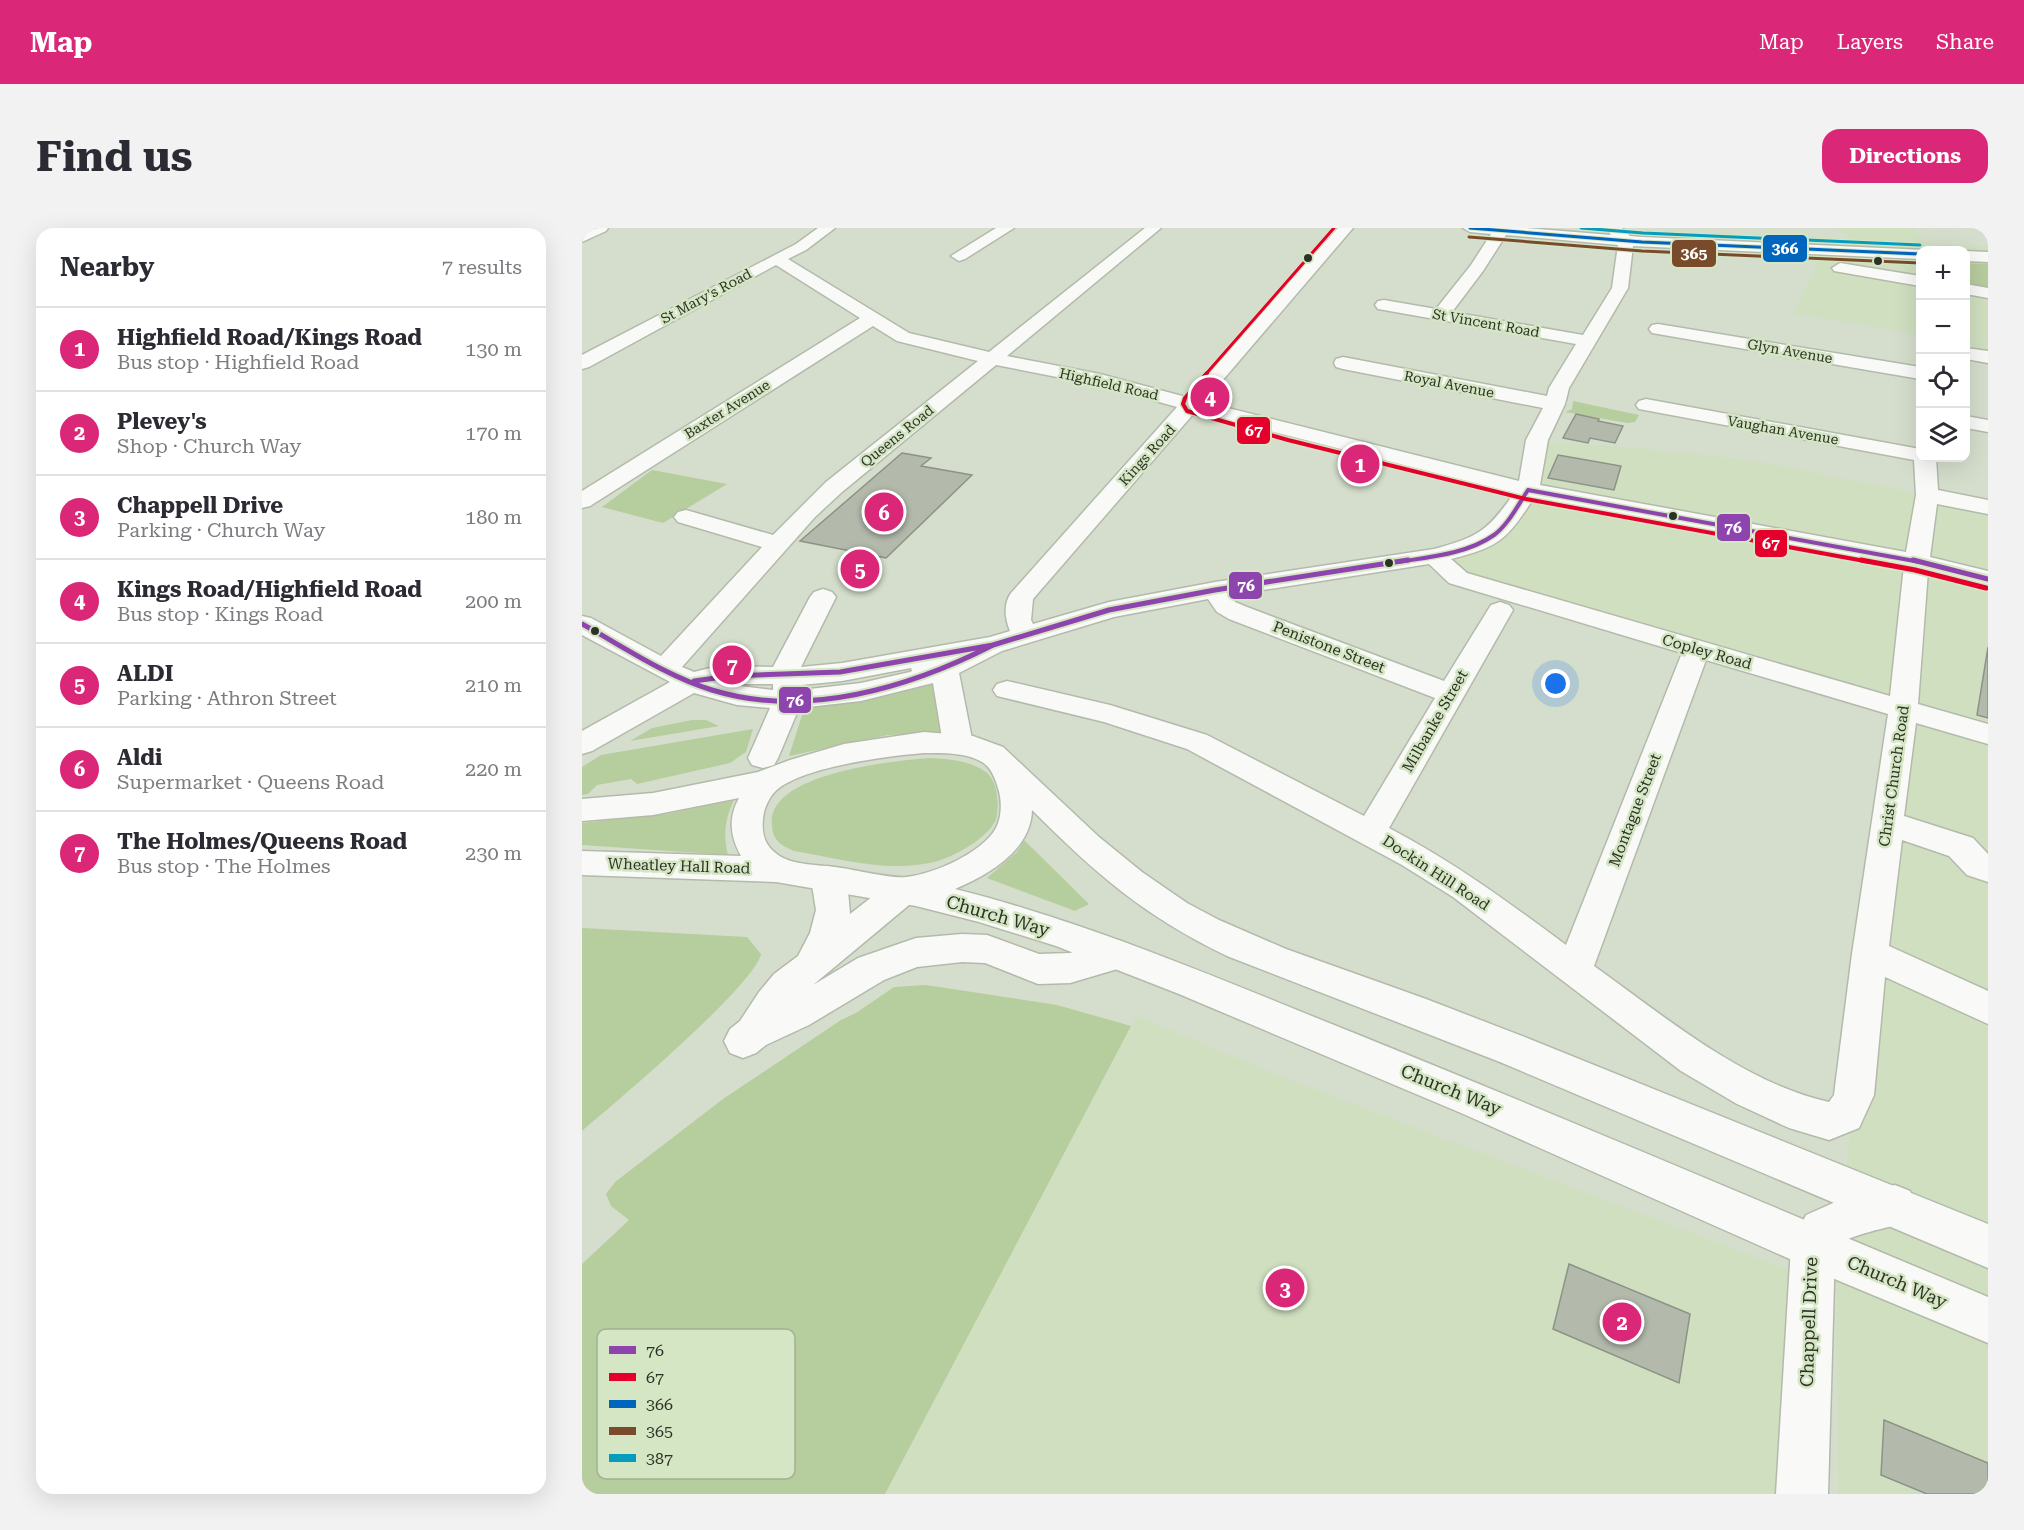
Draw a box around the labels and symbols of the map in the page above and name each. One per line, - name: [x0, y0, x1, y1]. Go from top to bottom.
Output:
- line badge: 366: [1762, 234, 1808, 263]
- line badge: 365: [1671, 239, 1717, 268]
- text: 366: [1772, 239, 1798, 258]
- text: 365: [1681, 244, 1707, 263]
- unlabelled marker: [1302, 252, 1314, 264]
- unlabelled marker: [1872, 255, 1884, 267]
- street label: St Mary's Road: [658, 265, 754, 327]
- street label: St Vincent Road: [1431, 306, 1541, 340]
- street label: Glyn Avenue: [1746, 336, 1834, 366]
- street label: Highfield Road: [1058, 365, 1160, 403]
- street label: Royal Avenue: [1403, 367, 1496, 401]
- pin: 4: [1190, 374, 1230, 420]
- street label: Baxter Avenue: [681, 376, 773, 442]
- street label: Queens Road: [857, 402, 937, 470]
- street label: Vaughan Avenue: [1726, 412, 1840, 448]
- line badge: 67: [1236, 416, 1271, 445]
- street label: Kings Road: [1116, 421, 1178, 489]
- text: 67: [1245, 421, 1263, 440]
- pin: 1: [1340, 442, 1380, 486]
- pin: 6: [864, 490, 904, 534]
- unlabelled marker: [1667, 510, 1679, 522]
- line badge: 76: [1716, 513, 1751, 542]
- text: 76: [1724, 518, 1742, 537]
- line badge: 67: [1754, 529, 1788, 558]
- text: 67: [1762, 534, 1780, 553]
- pin: 5: [840, 546, 880, 592]
- unlabelled marker: [1383, 557, 1395, 569]
- line badge: 76: [1228, 571, 1263, 600]
- text: 76: [1237, 576, 1255, 595]
- street label: Penistone Street: [1270, 617, 1388, 677]
- unlabelled marker: [589, 625, 601, 637]
- street label: Copley Road: [1660, 631, 1754, 673]
- pin: 7: [712, 642, 752, 688]
- street label: Milbanke Street: [1398, 666, 1472, 775]
- your location: [1541, 669, 1570, 698]
- line badge: 76: [778, 686, 812, 714]
- text: 76: [786, 691, 804, 710]
- street label: Christ Church Road: [1875, 704, 1913, 848]
- street label: Montague Street: [1605, 751, 1665, 869]
- street label: Dockin Hill Road: [1379, 832, 1493, 915]
- street label: Wheatley Hall Road: [607, 855, 751, 877]
- street label: Church Way: [944, 891, 1053, 940]
- street label: Church Way: [1398, 1060, 1505, 1119]
- street label: Church Way: [1844, 1251, 1951, 1312]
- street label: Chappell Drive: [1796, 1256, 1821, 1387]
- pin: 3: [1266, 1266, 1304, 1310]
- pin: 2: [1602, 1300, 1642, 1344]
- legend: [597, 1329, 795, 1479]
- text: 76: [646, 1341, 664, 1360]
- text: 67: [646, 1368, 664, 1387]
- text: 366: [646, 1395, 673, 1414]
- text: 365: [646, 1422, 673, 1441]
- text: 387: [646, 1449, 673, 1468]

